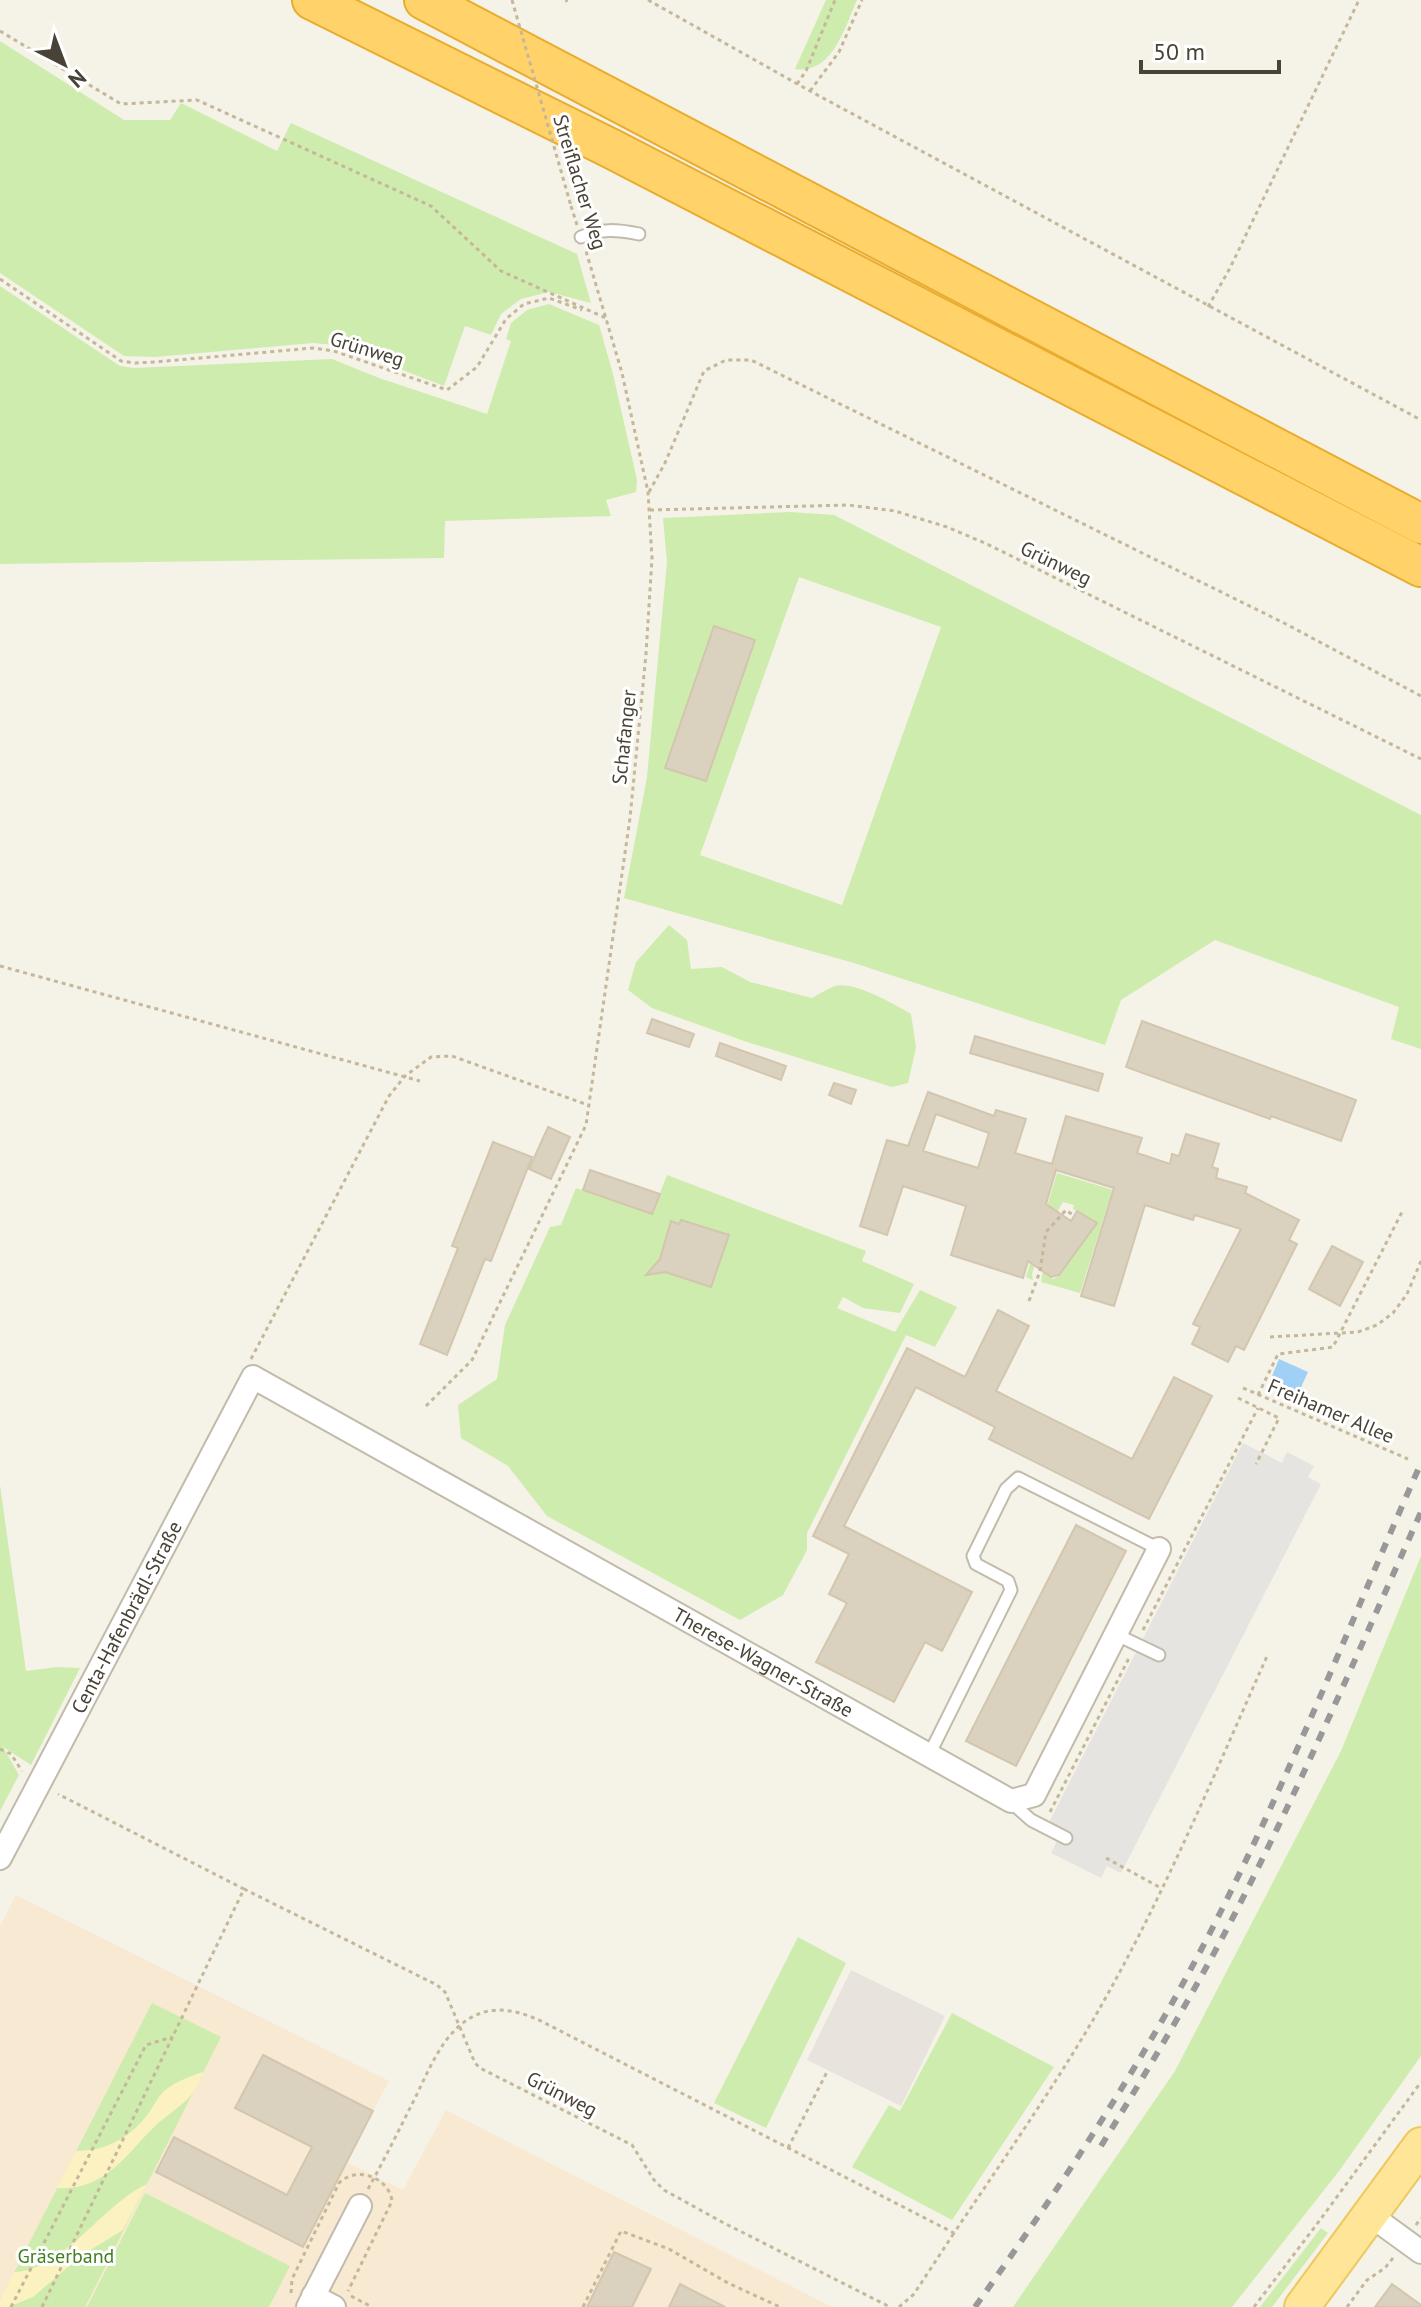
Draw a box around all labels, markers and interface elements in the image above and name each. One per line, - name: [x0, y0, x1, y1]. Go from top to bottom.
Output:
- north arrow: [24, 24, 104, 104]
- scale bar: [1141, 24, 1279, 74]
- text: 50 m: [1153, 36, 1205, 67]
- text: N: [63, 64, 92, 94]
- street label: Streiflacher Weg: [547, 111, 613, 253]
- street label: Grünweg: [327, 325, 407, 373]
- street label: Grünweg: [1016, 535, 1096, 591]
- street label: Schafanger: [606, 688, 642, 786]
- street label: Freihamer Allee: [1264, 1373, 1398, 1449]
- street label: Centa-Hafenbrädl-Straße: [65, 1517, 188, 1718]
- street label: Therese-Wagner-Straße: [668, 1602, 858, 1723]
- street label: Grünweg: [522, 2065, 602, 2123]
- park label: Gräserband: [18, 2243, 114, 2269]

